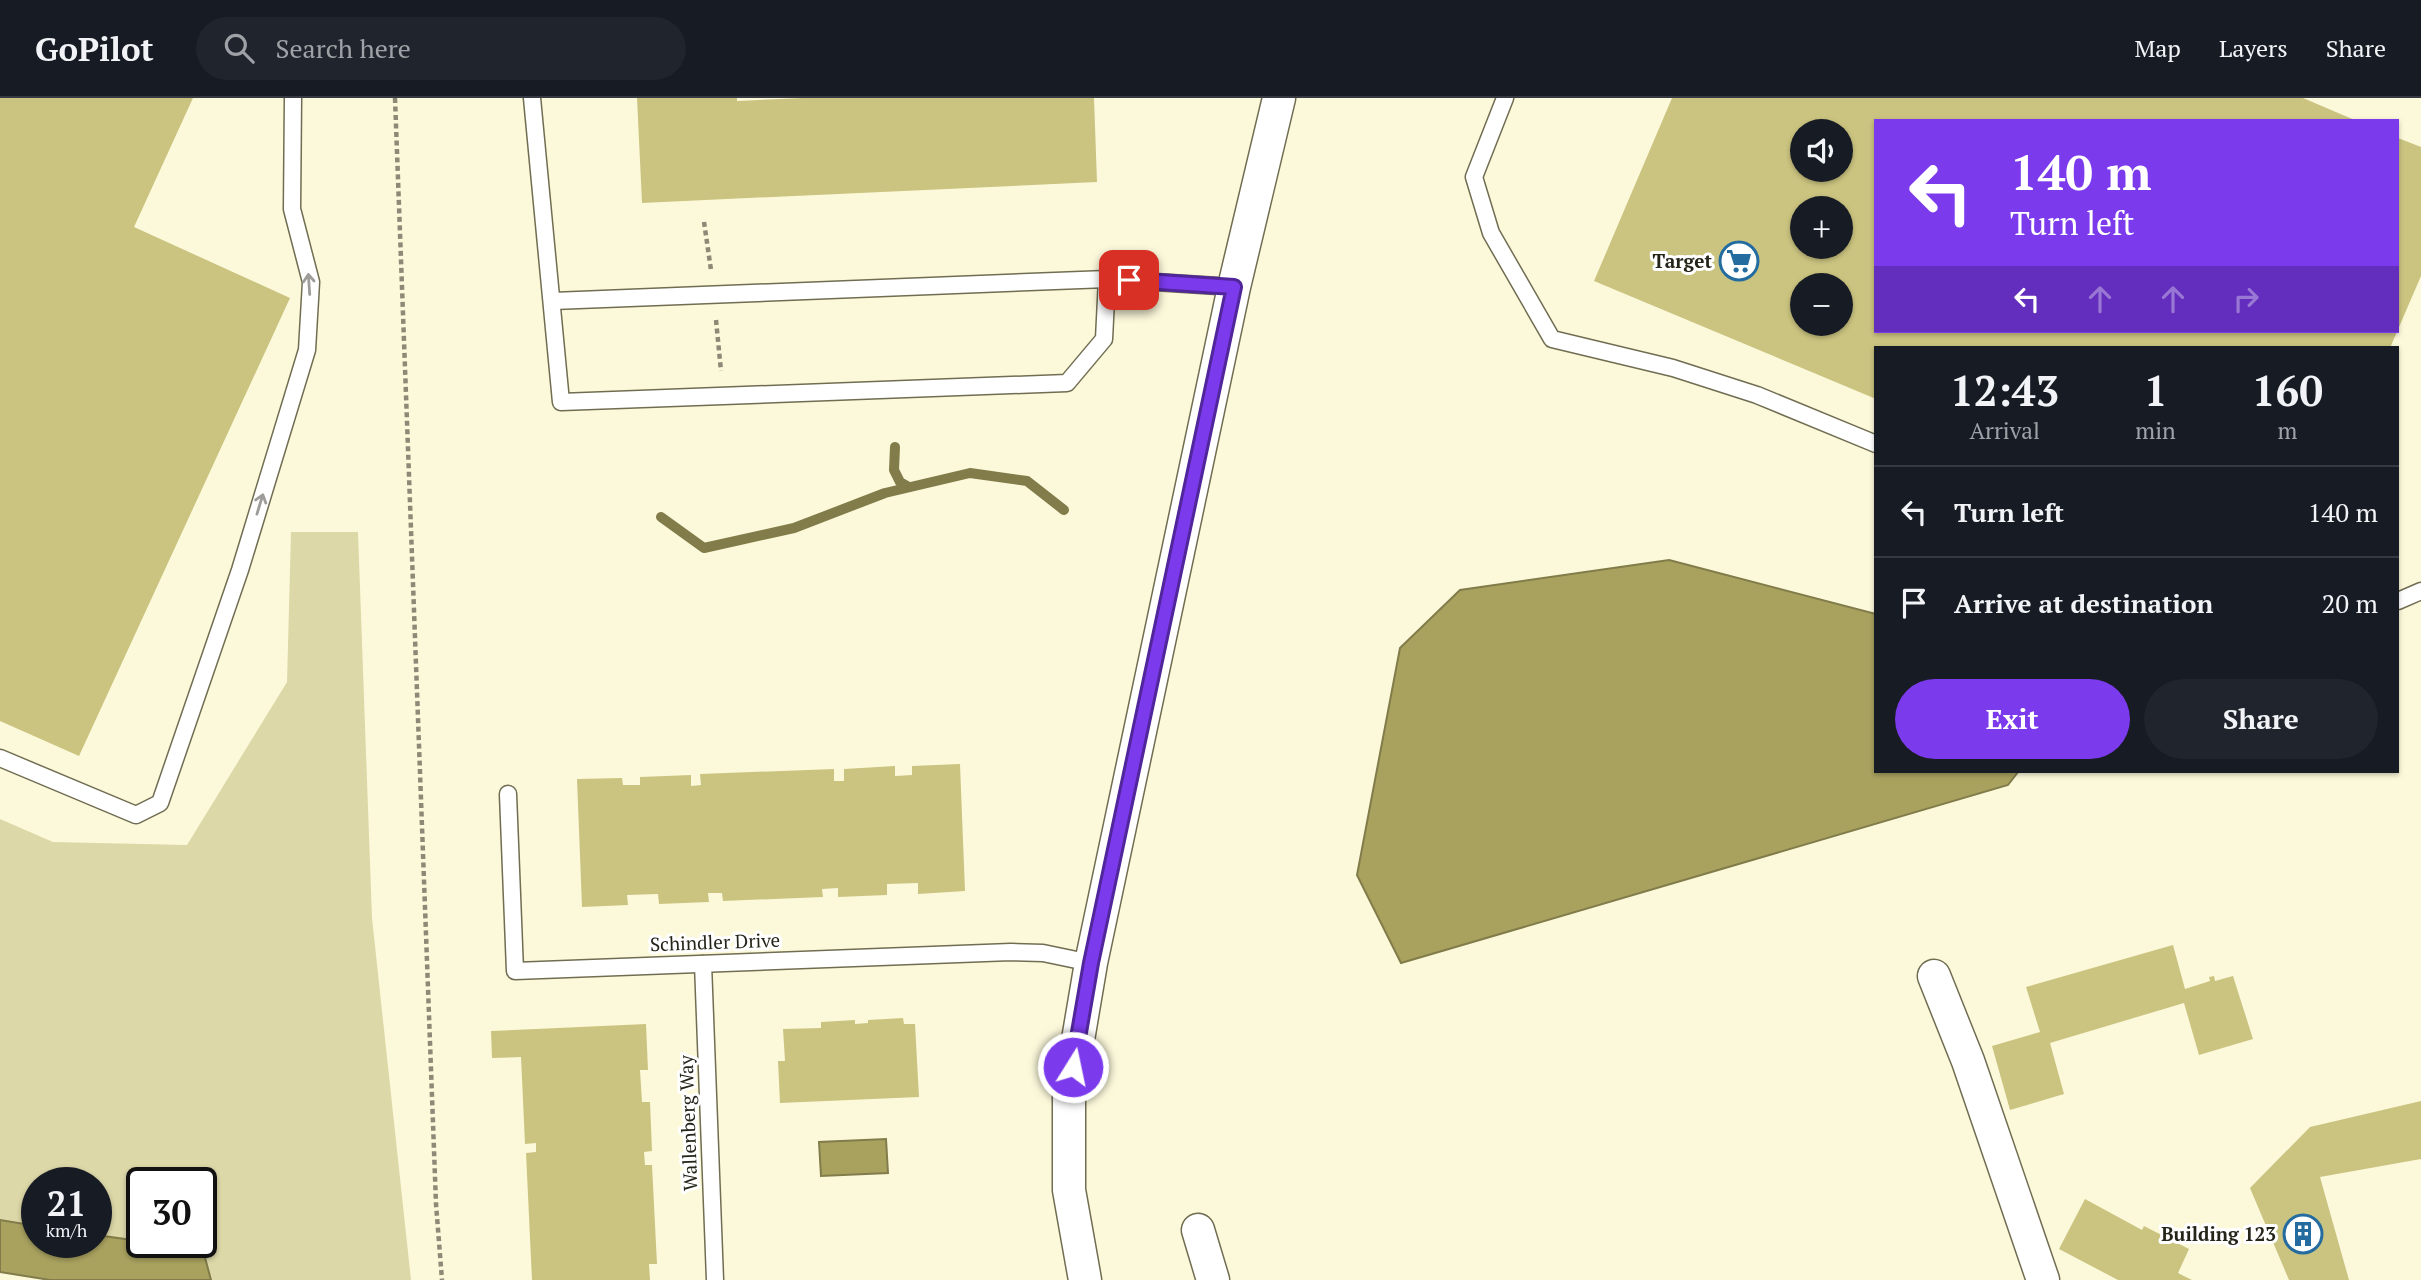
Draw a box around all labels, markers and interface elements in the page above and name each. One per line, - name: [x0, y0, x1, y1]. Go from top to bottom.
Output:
- search box: [196, 17, 686, 80]
- text: GoPilot: [35, 27, 154, 70]
- icon: search: [220, 29, 258, 67]
- text: Search here: [276, 31, 411, 65]
- text: Map: [2134, 32, 2181, 64]
- text: Layers: [2219, 32, 2288, 64]
- text: Share: [2326, 32, 2386, 64]
- map controls: [1790, 119, 1853, 336]
- button: sound: [1790, 119, 1853, 182]
- text: 140 m: [2010, 139, 2152, 204]
- icon: left: [1895, 147, 1986, 238]
- button: +: [1790, 196, 1853, 259]
- text: Turn left: [2010, 202, 2134, 244]
- supermarket icon: Target: [1718, 240, 1760, 282]
- place label: Target: [1653, 248, 1712, 273]
- pin: [1099, 250, 1159, 310]
- icon: arrive: [1110, 261, 1148, 299]
- one-way arrow: [302, 273, 315, 296]
- button: −: [1790, 273, 1853, 336]
- icon: left: [2008, 280, 2046, 318]
- icon: ahead: [2081, 280, 2119, 318]
- icon: ahead: [2154, 280, 2192, 318]
- icon: right: [2227, 280, 2265, 318]
- text: 12:43: [1950, 362, 2059, 418]
- text: 1: [2144, 362, 2167, 418]
- text: 160: [2252, 362, 2323, 418]
- text: Arrival: [1969, 415, 2040, 446]
- text: min: [2135, 415, 2176, 446]
- text: m: [2277, 415, 2297, 446]
- icon: left: [1895, 493, 1933, 531]
- one-way arrow: [254, 494, 267, 516]
- text: Turn left: [1954, 495, 2064, 529]
- text: 140 m: [2308, 495, 2378, 529]
- icon: arrive: [1895, 584, 1933, 622]
- text: Arrive at destination: [1954, 586, 2213, 620]
- text: 20 m: [2322, 586, 2378, 620]
- button: Exit: [1895, 679, 2130, 759]
- button: Share: [2144, 679, 2378, 759]
- street label: Schindler Drive: [649, 927, 781, 956]
- position arrow: [1036, 1030, 1110, 1104]
- street label: Wallenberg Way: [673, 1054, 702, 1191]
- speed limit sign: 30: [126, 1167, 217, 1258]
- text: 21: [47, 1180, 86, 1226]
- building icon: Building 123: [2282, 1213, 2324, 1255]
- text: km/h: [46, 1218, 87, 1242]
- place label: Building 123: [2161, 1221, 2276, 1246]

